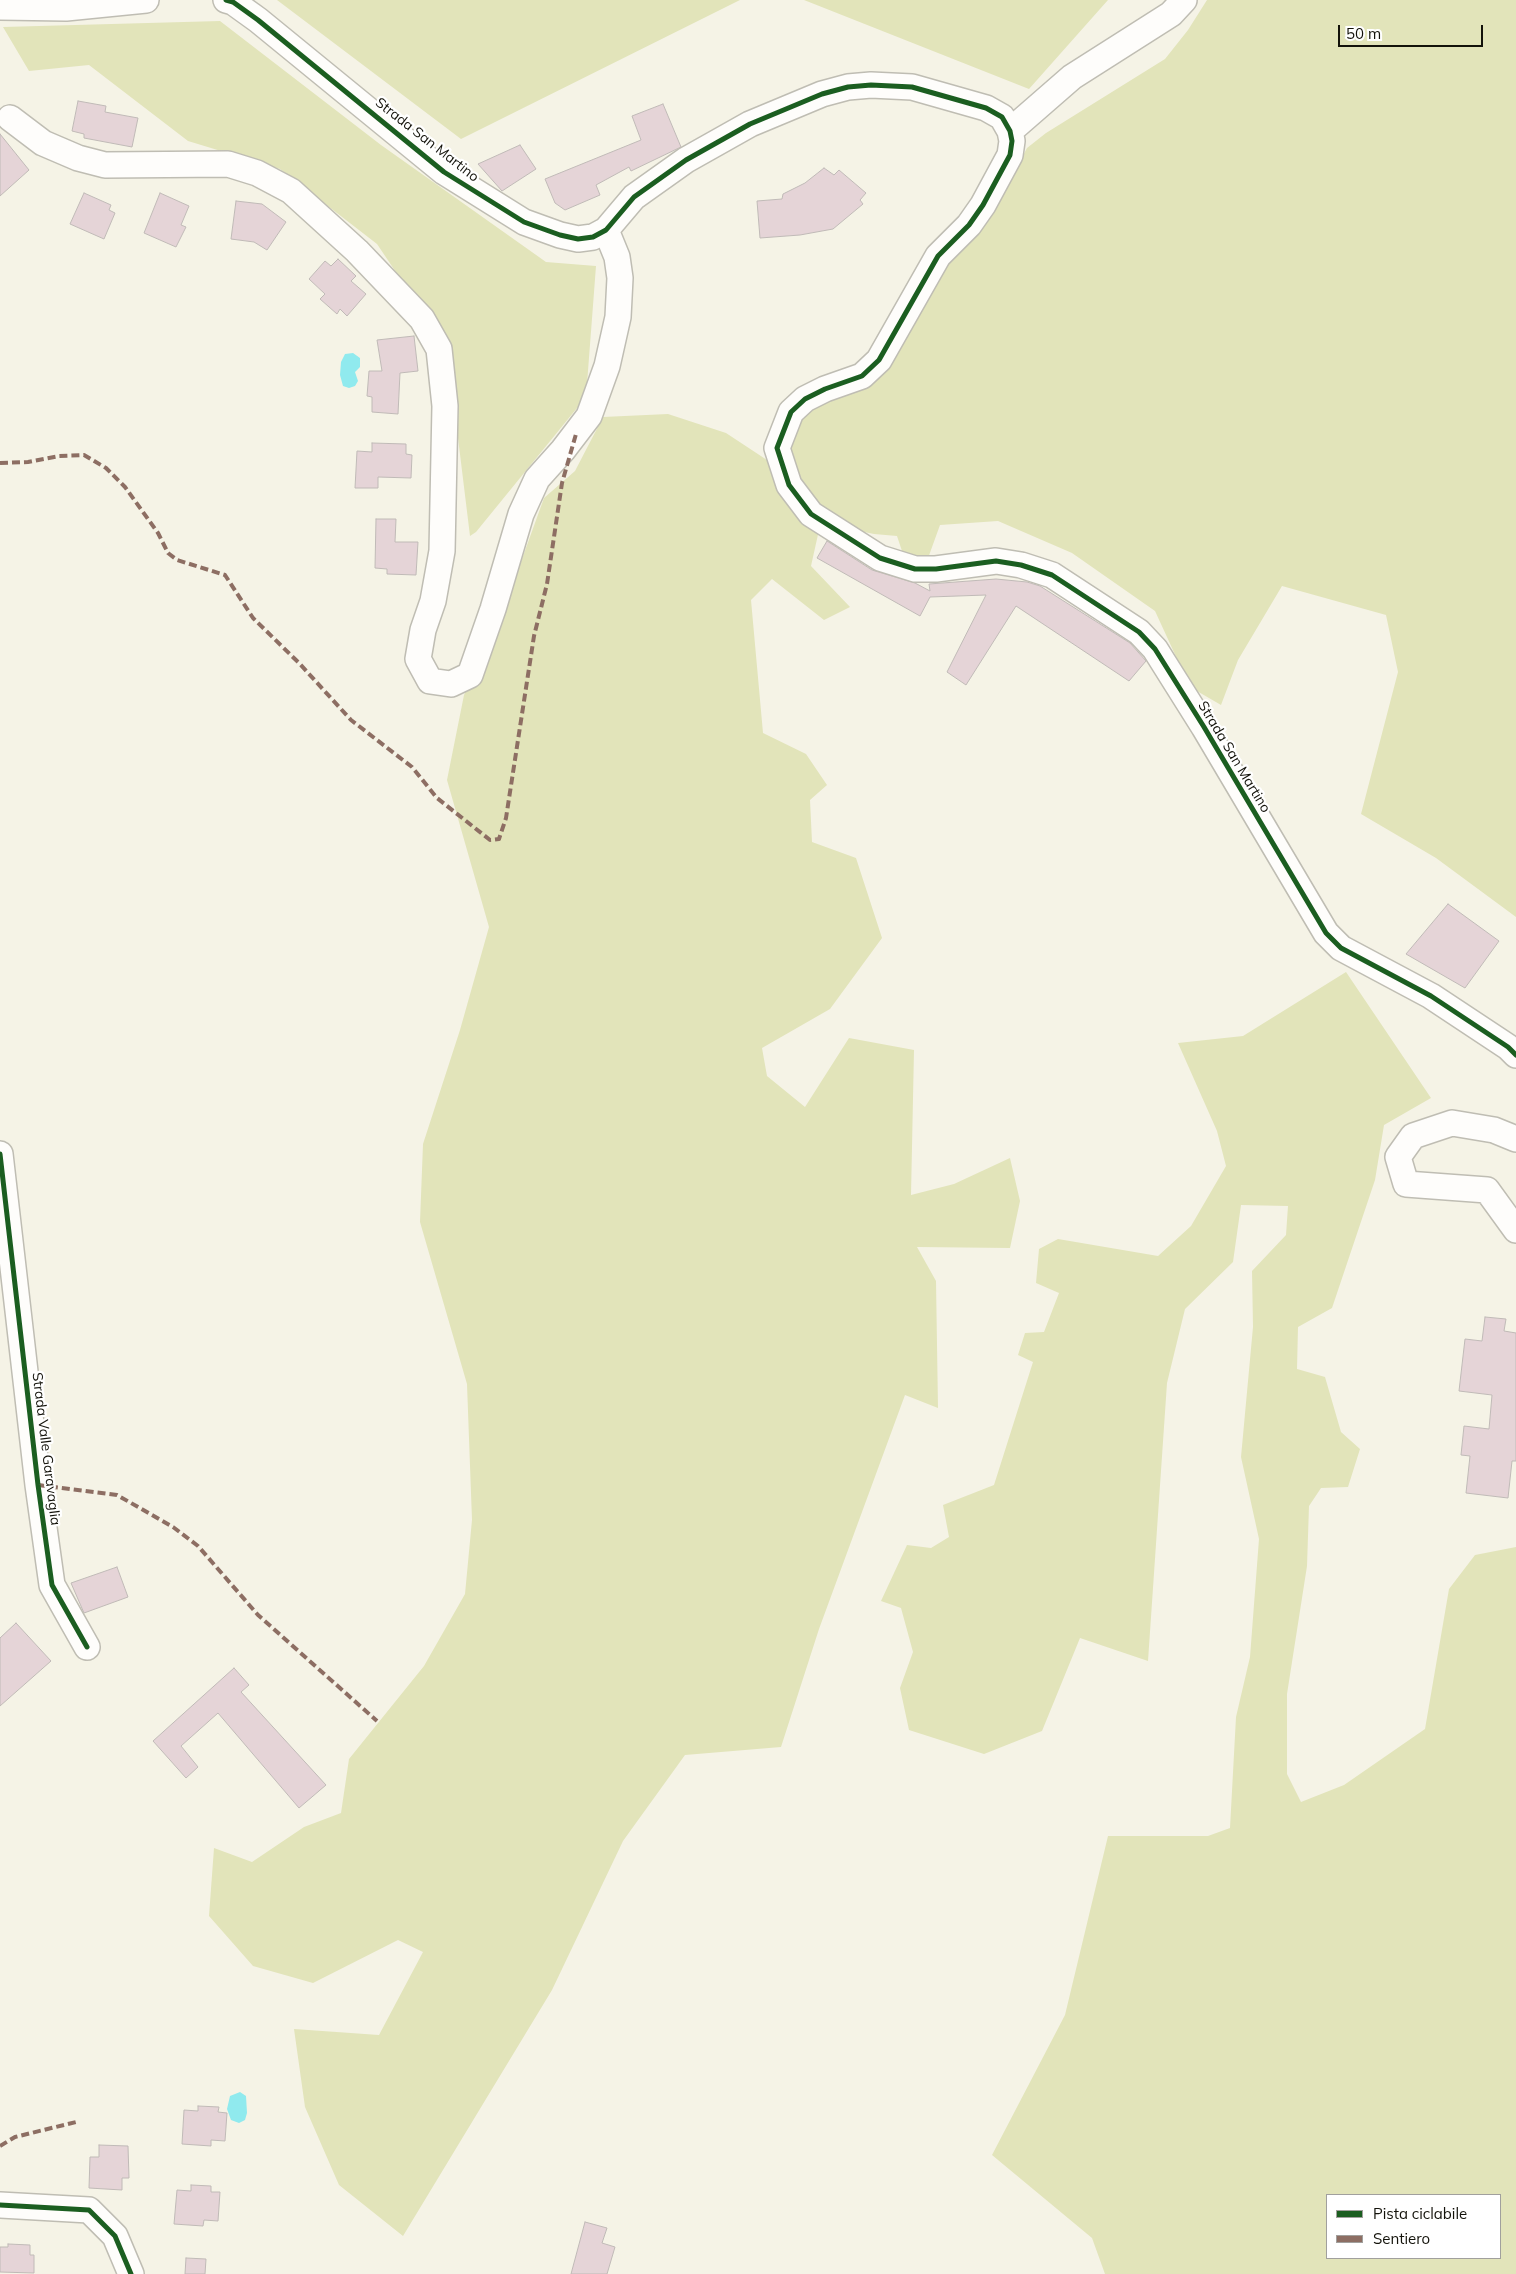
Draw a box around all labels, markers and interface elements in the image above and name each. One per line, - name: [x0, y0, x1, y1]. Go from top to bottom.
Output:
- scale bar: [1341, 15, 1486, 47]
- text: 50 m: [1346, 24, 1381, 43]
- street label: Strada San Martino: [372, 94, 482, 186]
- street label: Strada San Martino: [1194, 698, 1274, 816]
- street label: Strada Valle Garavaglia: [28, 1372, 64, 1526]
- legend: [1326, 2194, 1501, 2259]
- text: Pista ciclabile: [1373, 2204, 1467, 2223]
- text: Sentiero: [1373, 2229, 1430, 2248]

